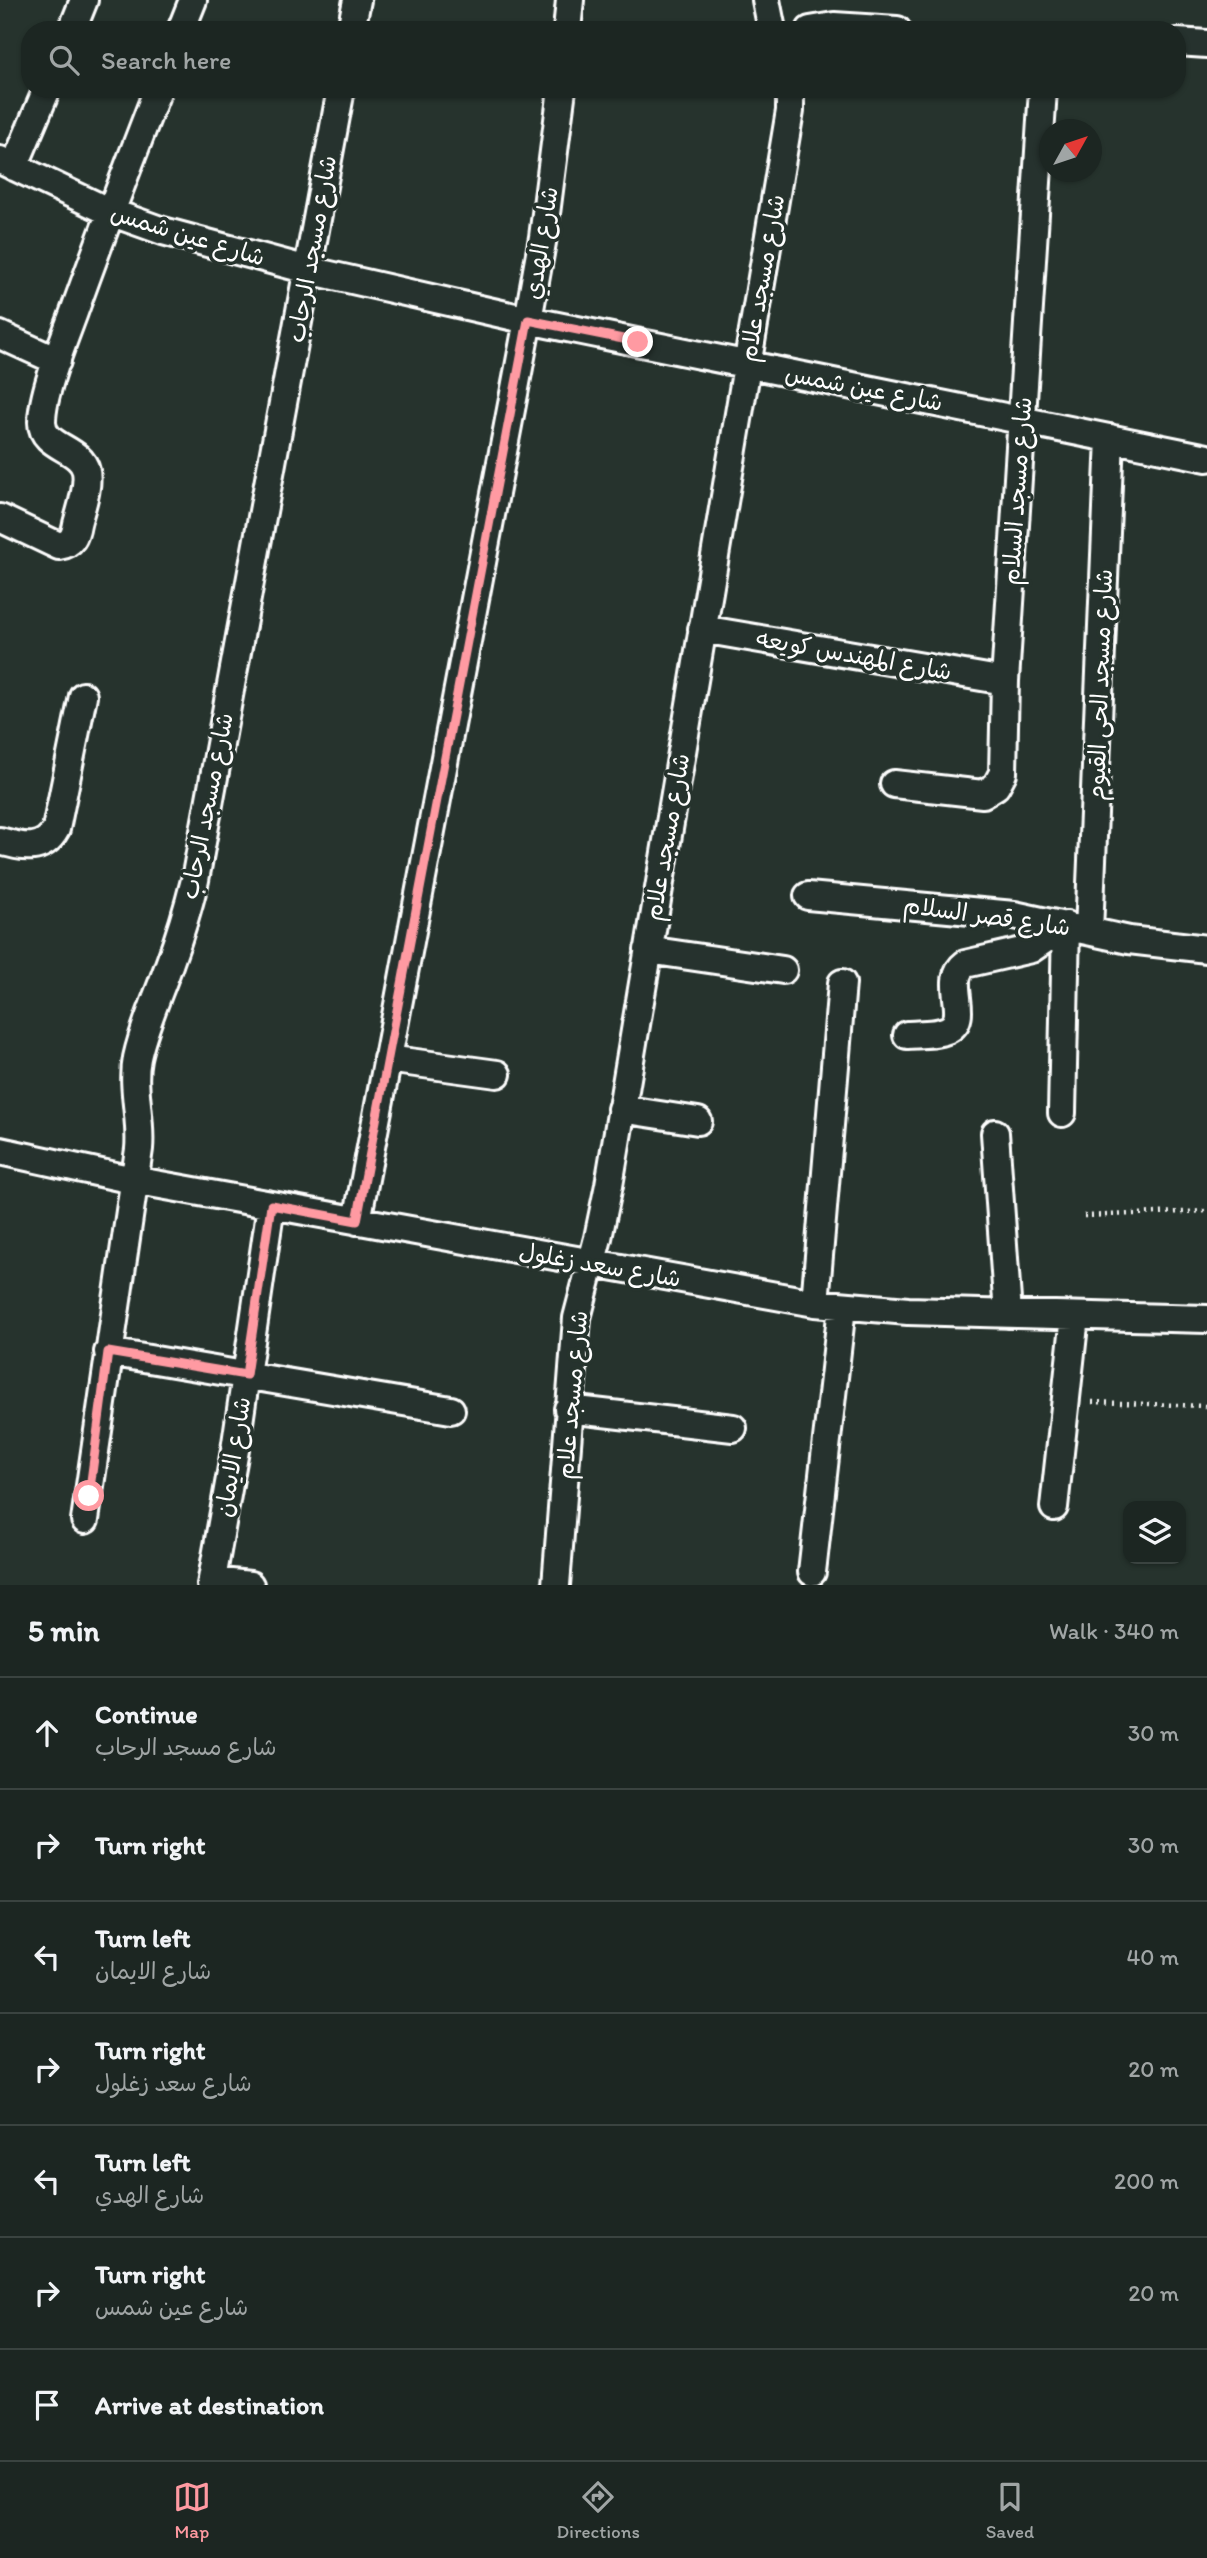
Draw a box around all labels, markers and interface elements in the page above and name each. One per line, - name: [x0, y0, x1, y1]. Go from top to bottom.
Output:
- search box: [21, 21, 1186, 98]
- icon: search: [45, 41, 83, 79]
- text: Search here: [101, 44, 231, 76]
- north arrow: [1039, 119, 1102, 182]
- street label: شارع مسجد الرحاب: [281, 153, 345, 345]
- street label: شارع الهدي: [517, 184, 567, 302]
- street label: شارع مسجد علام: [733, 192, 794, 365]
- street label: شارع عين شمس: [107, 197, 269, 275]
- route end: [622, 326, 653, 357]
- street label: شارع عين شمس: [782, 358, 945, 420]
- street label: شارع مسجد السلام: [995, 396, 1042, 586]
- street label: شارع مسجد الحى القيوم: [1081, 568, 1122, 802]
- street label: شارع المهندس كويعه: [753, 623, 954, 689]
- street label: شارع مسجد الرحاب: [174, 710, 242, 902]
- street label: شارع مسجد علام: [638, 751, 699, 924]
- street label: شارع قصر السلام: [901, 889, 1072, 946]
- street label: شارع سعد زغلول: [516, 1236, 683, 1296]
- street label: شارع مسجد علام: [550, 1309, 597, 1481]
- street label: شارع الايمان: [209, 1395, 259, 1520]
- route start: [73, 1480, 104, 1511]
- map controls: [1123, 1501, 1186, 1564]
- button: layers: [1123, 1501, 1186, 1564]
- text: 5 min: [28, 1612, 99, 1649]
- text: Walk · 340 m: [1049, 1617, 1179, 1645]
- text: Continue: [95, 1698, 198, 1730]
- icon: ahead: [28, 1714, 66, 1752]
- text: 30 m: [1128, 1719, 1179, 1747]
- text: شارع مسجد الرحاب: [95, 1733, 277, 1761]
- icon: right: [28, 1826, 66, 1864]
- text: Turn right: [95, 1829, 206, 1861]
- text: 30 m: [1128, 1831, 1179, 1859]
- text: Turn left: [95, 1922, 191, 1954]
- icon: left: [28, 1938, 66, 1976]
- text: 40 m: [1126, 1943, 1179, 1971]
- text: شارع الايمان: [95, 1957, 211, 1985]
- text: Turn right: [95, 2034, 206, 2066]
- icon: right: [28, 2050, 66, 2088]
- text: 20 m: [1128, 2055, 1179, 2083]
- text: شارع سعد زغلول: [95, 2069, 252, 2097]
- text: Turn left: [95, 2146, 191, 2178]
- icon: left: [28, 2162, 66, 2200]
- text: 200 m: [1114, 2167, 1179, 2195]
- text: شارع الهدي: [95, 2181, 204, 2209]
- text: Turn right: [95, 2258, 206, 2290]
- icon: right: [28, 2274, 66, 2312]
- text: 20 m: [1128, 2279, 1179, 2307]
- text: شارع عين شمس: [95, 2293, 248, 2321]
- icon: arrive: [28, 2386, 66, 2424]
- text: Arrive at destination: [95, 2389, 324, 2421]
- tab: Map: [173, 2478, 211, 2543]
- tab: Directions: [556, 2478, 640, 2543]
- tab: Saved: [986, 2478, 1034, 2543]

